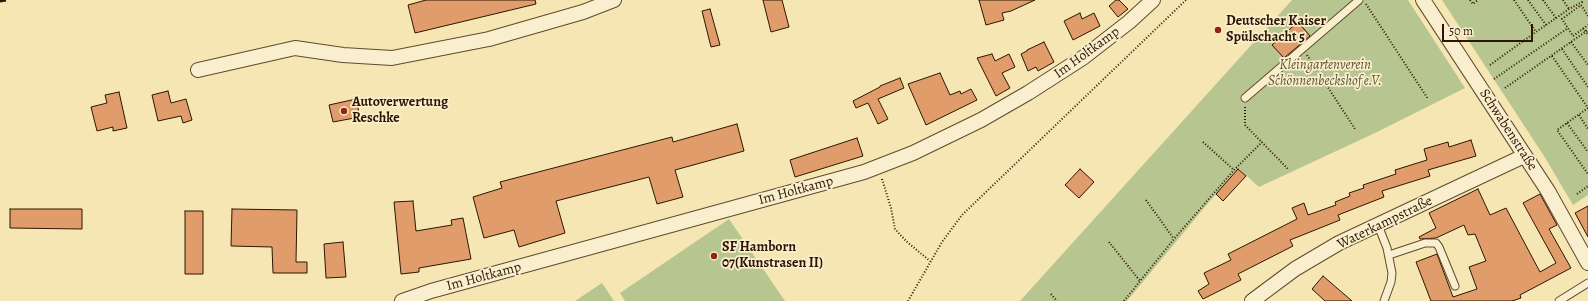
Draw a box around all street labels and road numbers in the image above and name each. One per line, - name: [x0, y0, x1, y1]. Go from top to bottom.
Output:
- street label: Im Holtkamp: [1051, 24, 1123, 82]
- street label: Schwabenstraße: [1475, 86, 1541, 174]
- street label: Im Holtkamp: [757, 173, 835, 209]
- street label: Waterkampstraße: [1335, 193, 1435, 253]
- street label: Im Holtkamp: [445, 259, 523, 295]

